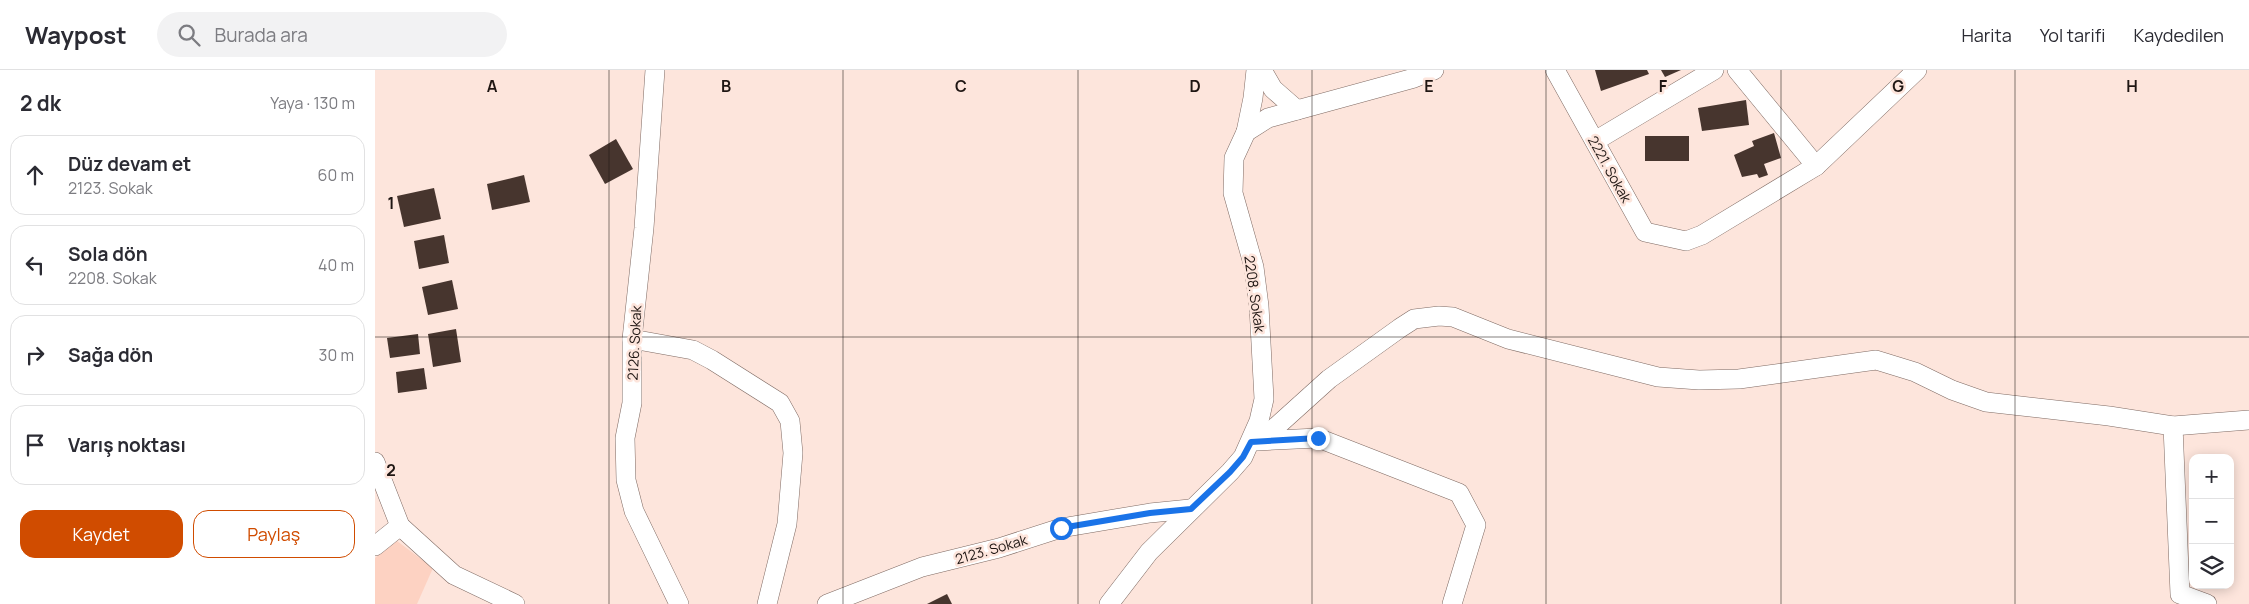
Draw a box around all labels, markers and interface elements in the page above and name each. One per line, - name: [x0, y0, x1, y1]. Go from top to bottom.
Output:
- search box: [157, 12, 507, 57]
- text: Waypost: [25, 18, 127, 51]
- icon: search: [175, 21, 203, 49]
- text: Burada ara: [215, 22, 308, 48]
- text: Harita: [1962, 23, 2012, 47]
- text: Yol tarifi: [2040, 23, 2106, 47]
- text: Kaydedilen: [2134, 23, 2224, 47]
- text: A: [487, 75, 498, 97]
- text: B: [721, 75, 731, 97]
- text: C: [955, 75, 967, 97]
- text: D: [1189, 75, 1201, 97]
- text: E: [1424, 75, 1434, 97]
- text: F: [1659, 75, 1668, 97]
- text: G: [1892, 75, 1904, 97]
- text: H: [2126, 75, 2138, 97]
- text: 2 dk: [20, 89, 61, 117]
- text: Yaya · 130 m: [270, 92, 355, 114]
- street label: 2221. Sokak: [1584, 132, 1637, 207]
- text: Düz devam et: [68, 151, 191, 177]
- icon: ahead: [21, 161, 49, 189]
- text: 60 m: [318, 164, 354, 186]
- text: 2123. Sokak: [68, 177, 153, 199]
- text: 1: [387, 192, 395, 214]
- text: Sola dön: [68, 241, 148, 267]
- icon: left: [21, 251, 49, 279]
- text: 40 m: [318, 254, 354, 276]
- street label: 2208. Sokak: [1240, 254, 1270, 335]
- text: 2208. Sokak: [68, 267, 157, 289]
- street label: 2126. Sokak: [623, 304, 646, 381]
- icon: right: [21, 341, 49, 369]
- text: Sağa dön: [68, 342, 153, 368]
- text: 30 m: [319, 344, 354, 366]
- route end: [1307, 427, 1330, 450]
- icon: arrive: [21, 431, 49, 459]
- text: Varış noktası: [68, 432, 186, 458]
- map controls: [2189, 454, 2234, 589]
- button: +: [2189, 454, 2234, 499]
- text: 2: [386, 459, 396, 481]
- button: −: [2189, 499, 2234, 544]
- button: Kaydet: [20, 510, 183, 558]
- button: Paylaş: [193, 510, 355, 558]
- route start: [1050, 517, 1073, 540]
- street label: 2123. Sokak: [953, 529, 1030, 568]
- button: layers: [2189, 544, 2234, 589]

